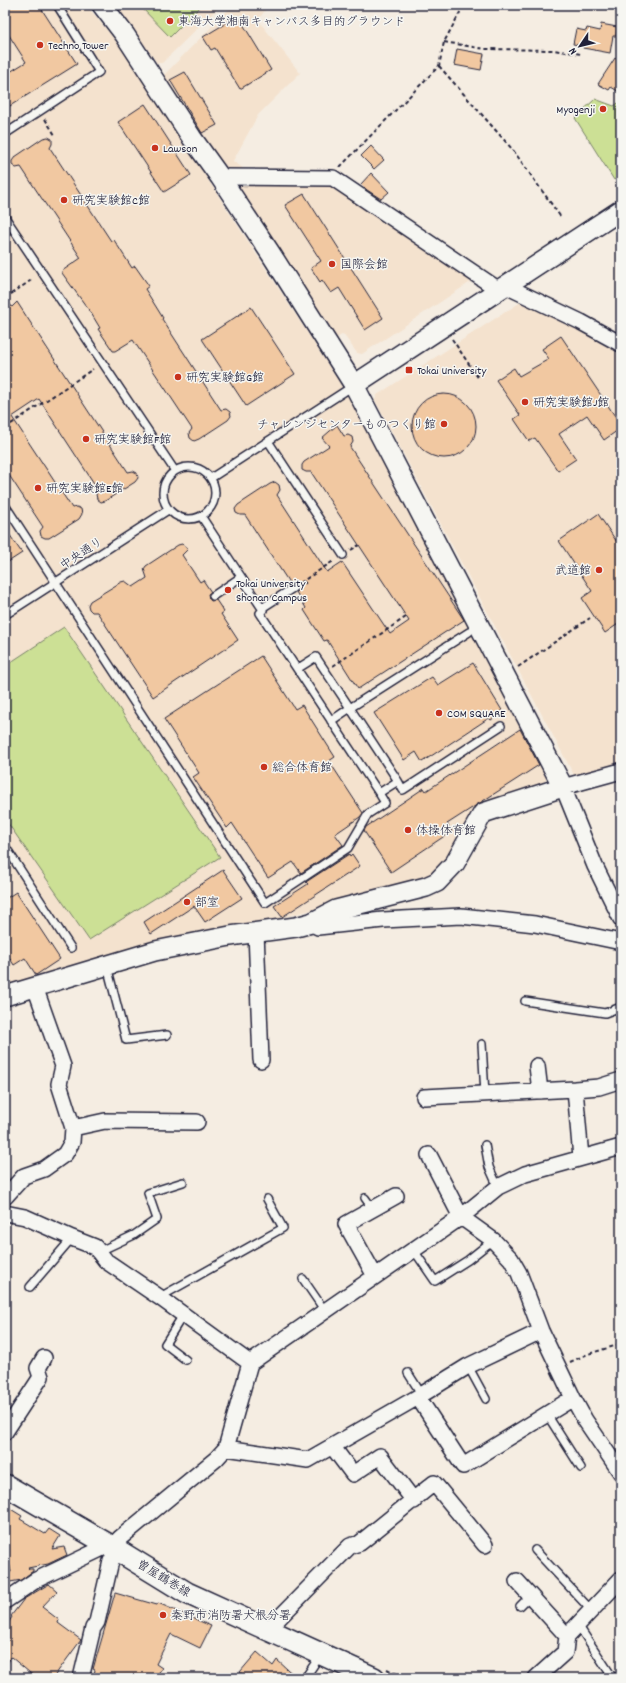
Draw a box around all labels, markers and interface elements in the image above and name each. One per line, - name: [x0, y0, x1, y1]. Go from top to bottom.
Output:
- place label: 東海大学湘南キャンパス多目的グラウンド: [178, 14, 406, 31]
- marker: 東海大学湘南キャンパス多目的グラウンド: [165, 16, 175, 26]
- north arrow: [560, 26, 600, 66]
- place label: Techno Tower: [48, 38, 109, 55]
- marker: Techno Tower: [35, 40, 45, 50]
- text: N: [565, 43, 582, 57]
- place label: Myogenji: [556, 102, 595, 119]
- marker: Myogenji: [598, 104, 608, 114]
- place label: Lawson: [163, 141, 198, 158]
- marker: Lawson: [150, 143, 160, 153]
- place label: 研究実験館C館: [72, 193, 150, 210]
- marker: 研究実験館C館: [59, 195, 69, 205]
- place label: 国際会館: [340, 257, 388, 274]
- marker: 国際会館: [327, 259, 337, 269]
- place label: Tokai University: [417, 363, 487, 380]
- marker: Tokai University: [404, 365, 414, 375]
- place label: 研究実験館G館: [186, 370, 264, 387]
- marker: 研究実験館G館: [173, 372, 183, 382]
- place label: 研究実験館J館: [533, 395, 609, 412]
- marker: 研究実験館J館: [520, 397, 530, 407]
- place label: チャレンジセンターものつくり館: [257, 417, 436, 434]
- marker: チャレンジセンターものつくり館: [439, 419, 449, 429]
- place label: 研究実験館F館: [94, 432, 171, 449]
- marker: 研究実験館F館: [81, 434, 91, 444]
- place label: 研究実験館E館: [46, 481, 123, 498]
- marker: 研究実験館E館: [33, 483, 43, 493]
- street label: 中央通り: [57, 534, 107, 574]
- place label: 武道館: [555, 563, 591, 580]
- marker: 武道館: [594, 565, 604, 575]
- place label: Tokai University Shonan Campus: [236, 576, 307, 607]
- marker: Tokai University Shonan Campus: [223, 585, 233, 595]
- place label: COM SQUARE: [447, 706, 506, 723]
- marker: COM SQUARE: [434, 708, 444, 718]
- place label: 総合体育館: [272, 760, 332, 777]
- marker: 総合体育館: [259, 762, 269, 772]
- place label: 体操体育館: [416, 823, 476, 840]
- marker: 体操体育館: [403, 825, 413, 835]
- place label: 部室: [195, 895, 219, 912]
- marker: 部室: [182, 897, 192, 907]
- street label: 曽屋鶴巻線: [133, 1557, 193, 1602]
- place label: 秦野市消防署大根分署: [171, 1608, 291, 1625]
- marker: 秦野市消防署大根分署: [158, 1610, 168, 1620]

